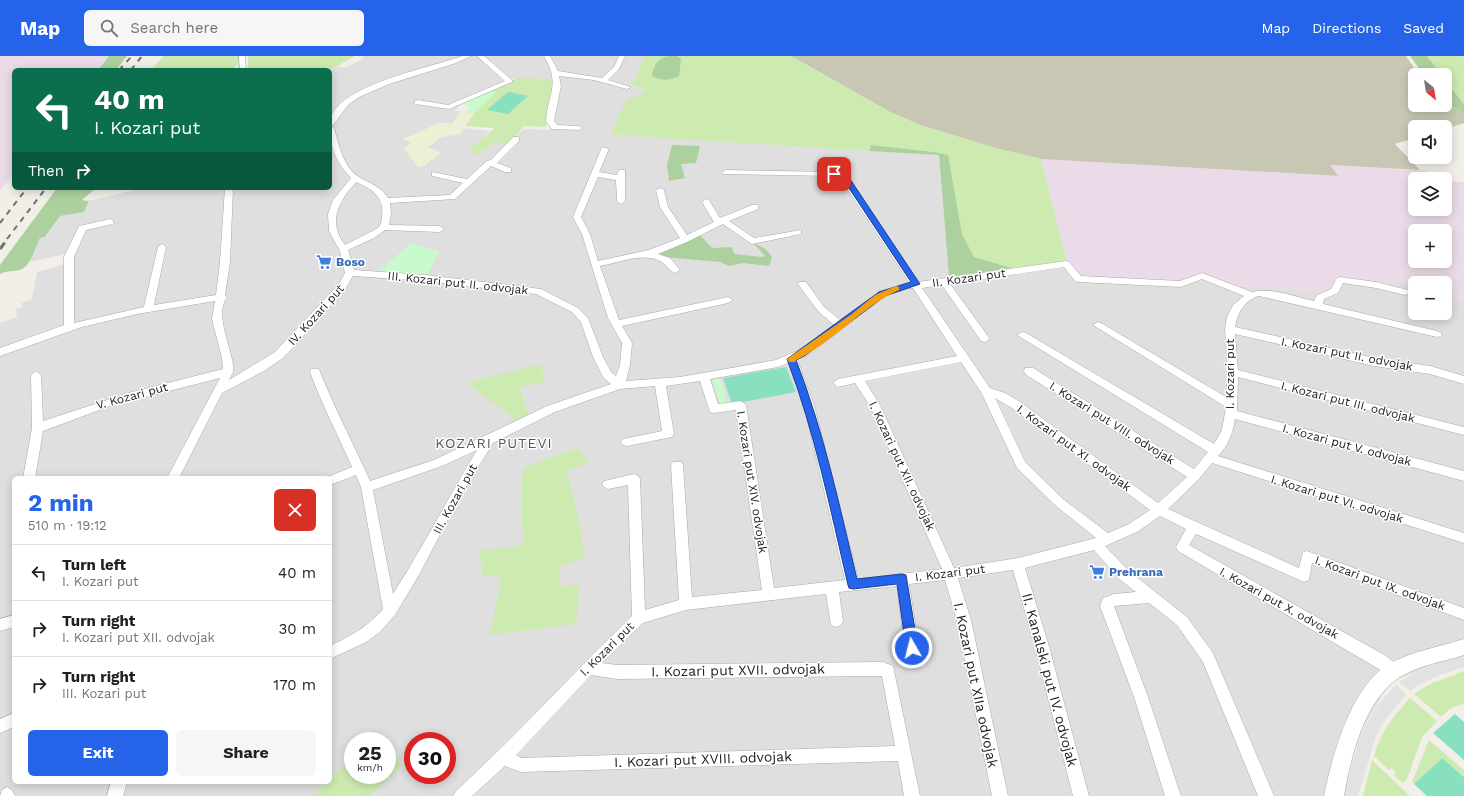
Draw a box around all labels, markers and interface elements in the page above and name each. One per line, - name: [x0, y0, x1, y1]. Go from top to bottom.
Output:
- search box: [84, 10, 364, 46]
- text: Map: [20, 17, 60, 40]
- icon: search: [98, 17, 120, 39]
- text: Search here: [130, 19, 218, 37]
- text: Map: [1262, 20, 1290, 36]
- text: Directions: [1312, 20, 1381, 36]
- text: Saved: [1403, 20, 1444, 36]
- north arrow: [1408, 68, 1452, 112]
- map controls: [1408, 68, 1452, 320]
- text: 40 m: [94, 83, 164, 116]
- icon: left: [28, 84, 80, 136]
- text: I. Kozari put: [94, 117, 200, 138]
- button: sound: [1408, 120, 1452, 164]
- pin: [817, 157, 851, 191]
- icon: right: [72, 160, 94, 182]
- text: Then: [28, 162, 64, 180]
- icon: arrive: [823, 163, 845, 185]
- button: layers: [1408, 172, 1452, 216]
- button: +: [1408, 224, 1452, 268]
- supermarket icon: Boso: [315, 253, 333, 271]
- place label: Boso: [336, 255, 365, 269]
- street label: II. Kozari put: [931, 266, 1007, 290]
- street label: III. Kozari put II. odvojak: [387, 269, 529, 297]
- button: −: [1408, 276, 1452, 320]
- street label: IV. Kozari put: [285, 282, 347, 348]
- street label: I. Kozari put II. odvojak: [1280, 334, 1414, 374]
- street label: I. Kozari put: [1223, 339, 1237, 409]
- street label: I. Kozari put VIII. odvojak: [1047, 379, 1177, 467]
- street label: I. Kozari put III. odvojak: [1280, 379, 1417, 425]
- street label: V. Kozari put: [95, 380, 169, 412]
- street label: I. Kozari put XII. odvojak: [866, 399, 938, 533]
- street label: I. Kozari put XI. odvojak: [1014, 402, 1134, 494]
- street label: I. Kozari put XIV. odvojak: [734, 410, 770, 554]
- street label: I. Kozari put V. odvojak: [1281, 421, 1413, 469]
- district label: KOZARI PUTEVI: [435, 435, 553, 451]
- street label: III. Kozari put: [430, 462, 480, 536]
- street label: I. Kozari put VI. odvojak: [1269, 472, 1405, 526]
- text: 2 min: [28, 489, 94, 517]
- button: close: [274, 489, 316, 531]
- text: 510 m · 19:12: [28, 518, 107, 533]
- street label: I. Kozari put IX. odvojak: [1313, 553, 1447, 613]
- text: Turn left: [62, 556, 126, 574]
- icon: left: [28, 562, 50, 584]
- street label: I. Kozari put: [914, 562, 986, 584]
- supermarket icon: Prehrana: [1088, 563, 1106, 581]
- text: 40 m: [278, 564, 316, 582]
- street label: I. Kozari put X. odvojak: [1217, 564, 1341, 642]
- place label: Prehrana: [1109, 565, 1163, 579]
- text: I. Kozari put: [62, 574, 139, 589]
- street label: II. Kanalski put IV. odvojak: [1019, 591, 1081, 769]
- street label: I. Kozari put XIIa odvojak: [951, 601, 1001, 769]
- text: Turn right: [62, 612, 135, 630]
- icon: right: [28, 618, 50, 640]
- street label: I. Kozari put: [577, 619, 637, 679]
- text: 30 m: [279, 620, 316, 638]
- position arrow: [891, 627, 933, 669]
- text: I. Kozari put XII. odvojak: [62, 630, 215, 645]
- street label: I. Kozari put XVII. odvojak: [651, 660, 825, 680]
- text: Turn right: [62, 668, 135, 686]
- icon: right: [28, 674, 50, 696]
- text: 170 m: [273, 676, 316, 694]
- text: III. Kozari put: [62, 686, 146, 701]
- button: Exit: [28, 730, 168, 776]
- button: Share: [176, 730, 316, 776]
- speed limit sign: 30: [404, 732, 456, 784]
- text: 25: [358, 741, 382, 765]
- street label: I. Kozari put XVIII. odvojak: [614, 748, 792, 770]
- text: km/h: [357, 762, 383, 773]

